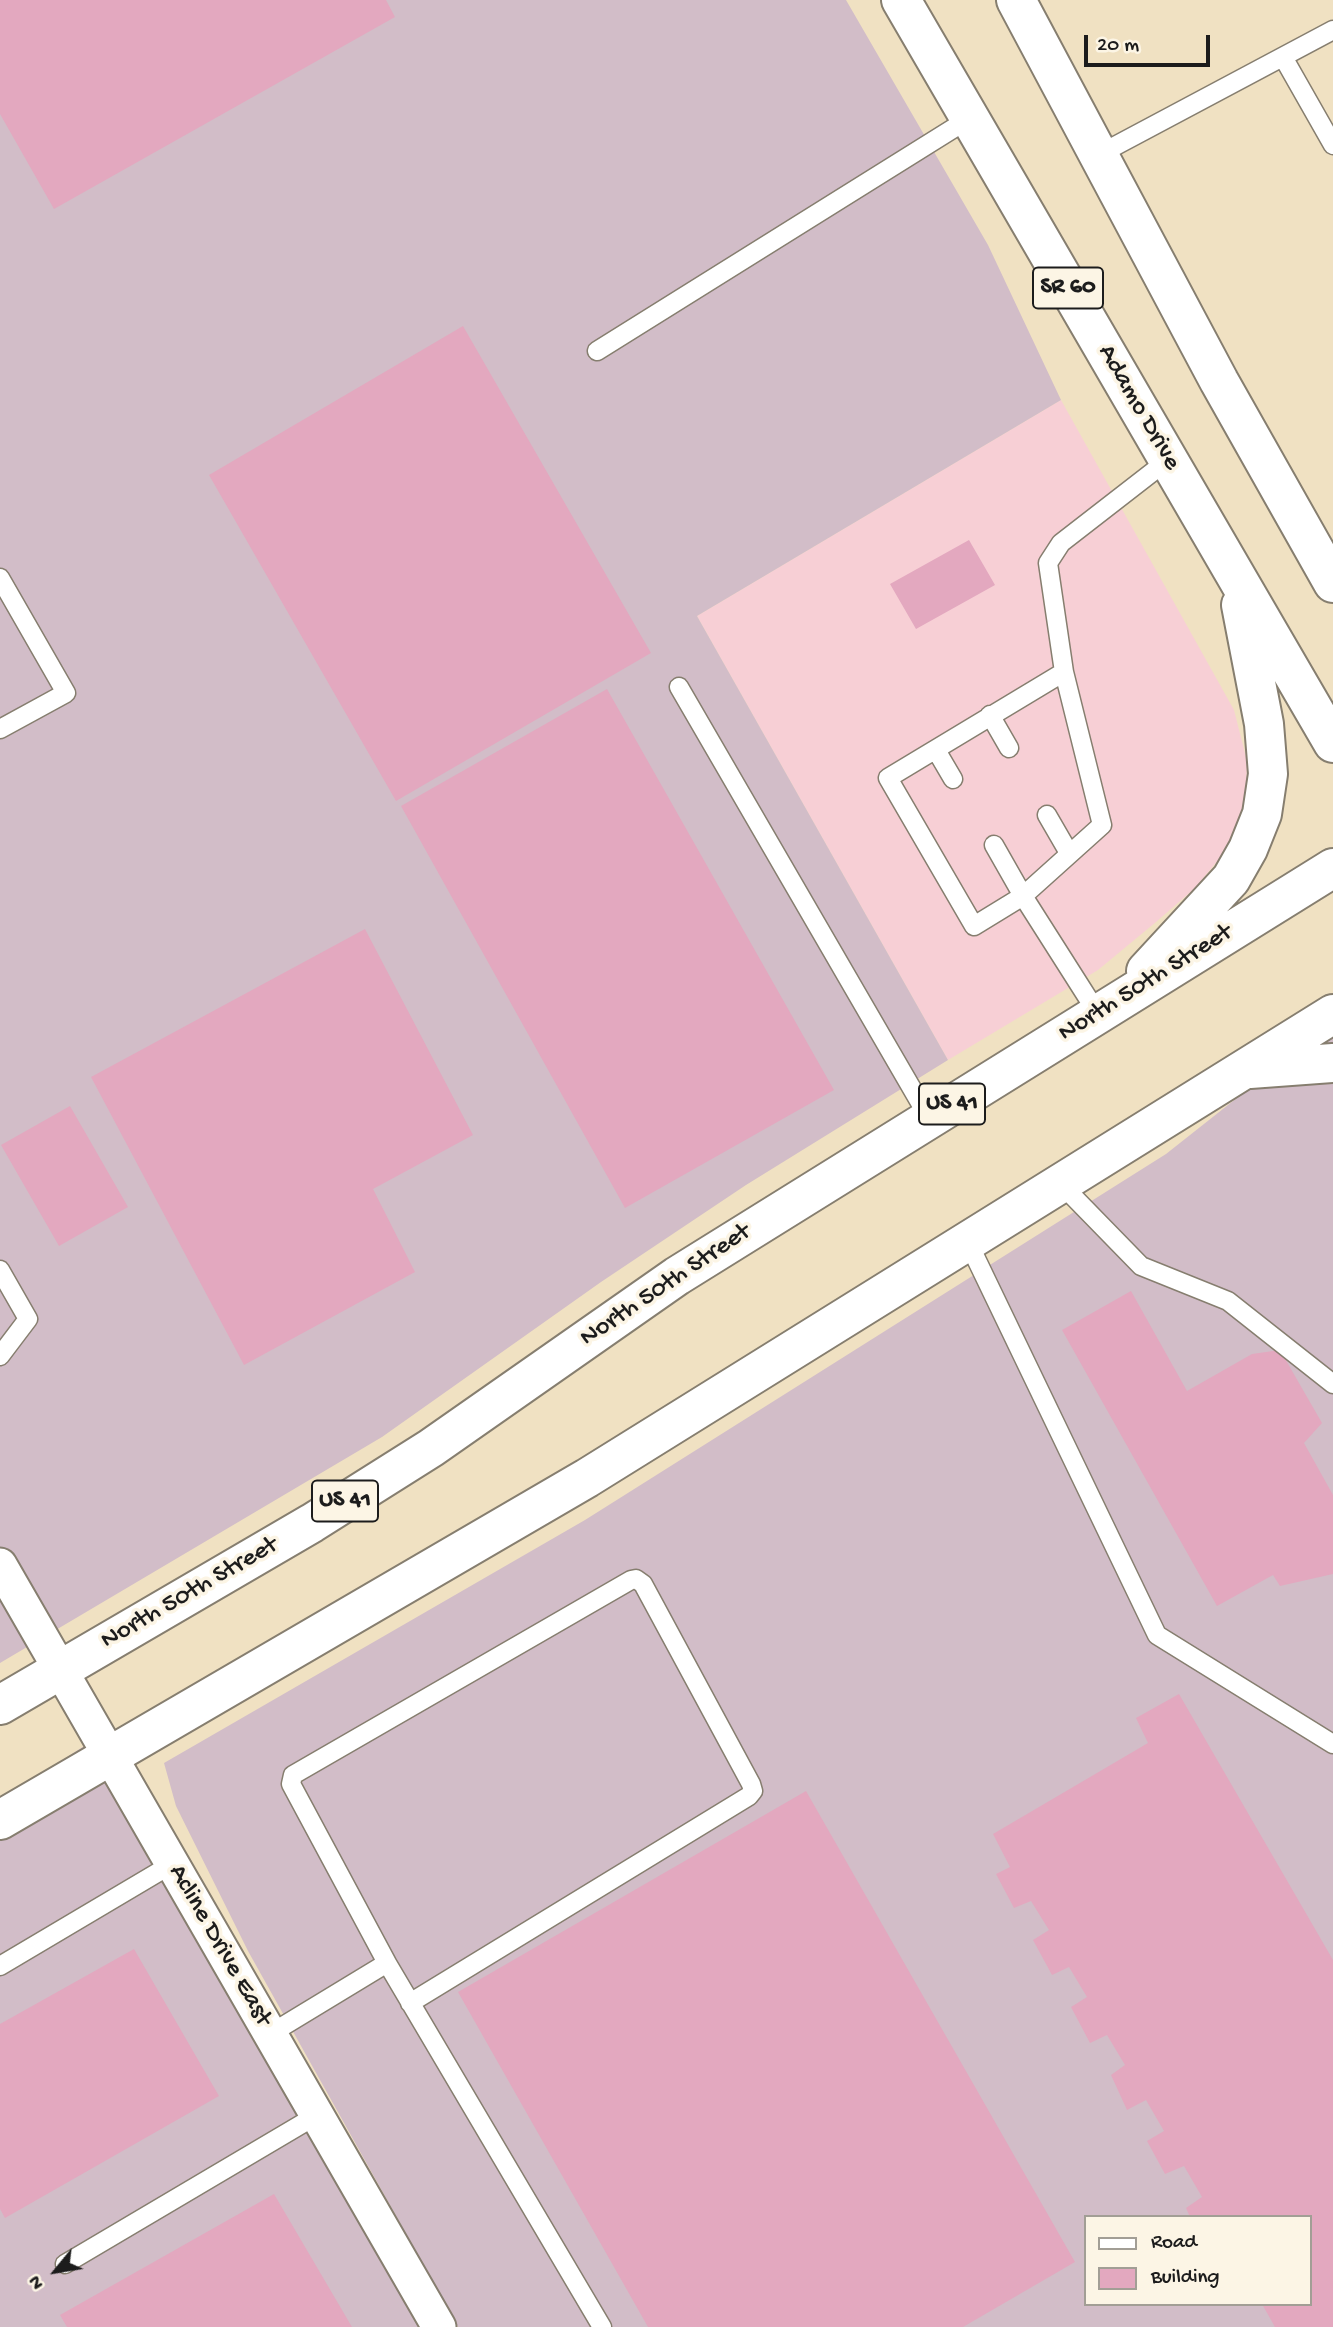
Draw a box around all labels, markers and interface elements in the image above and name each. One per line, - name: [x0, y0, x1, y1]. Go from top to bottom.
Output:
- scale bar: [1088, 21, 1214, 65]
- text: 20 m: [1097, 34, 1139, 59]
- road number: SR 60: [1033, 268, 1103, 309]
- street label: Adamo Drive: [1090, 340, 1186, 476]
- street label: North 50th Street: [1053, 918, 1239, 1050]
- road number: US 41: [919, 1084, 985, 1124]
- street label: North 50th Street: [575, 1217, 757, 1355]
- road number: US 41: [312, 1480, 378, 1521]
- street label: North 50th Street: [96, 1531, 284, 1657]
- street label: Acline Drive East: [160, 1860, 278, 2032]
- legend: [1084, 2215, 1312, 2306]
- text: Road: [1151, 2231, 1197, 2256]
- north arrow: [21, 2236, 91, 2306]
- text: Building: [1151, 2266, 1220, 2291]
- text: N: [24, 2271, 50, 2293]

